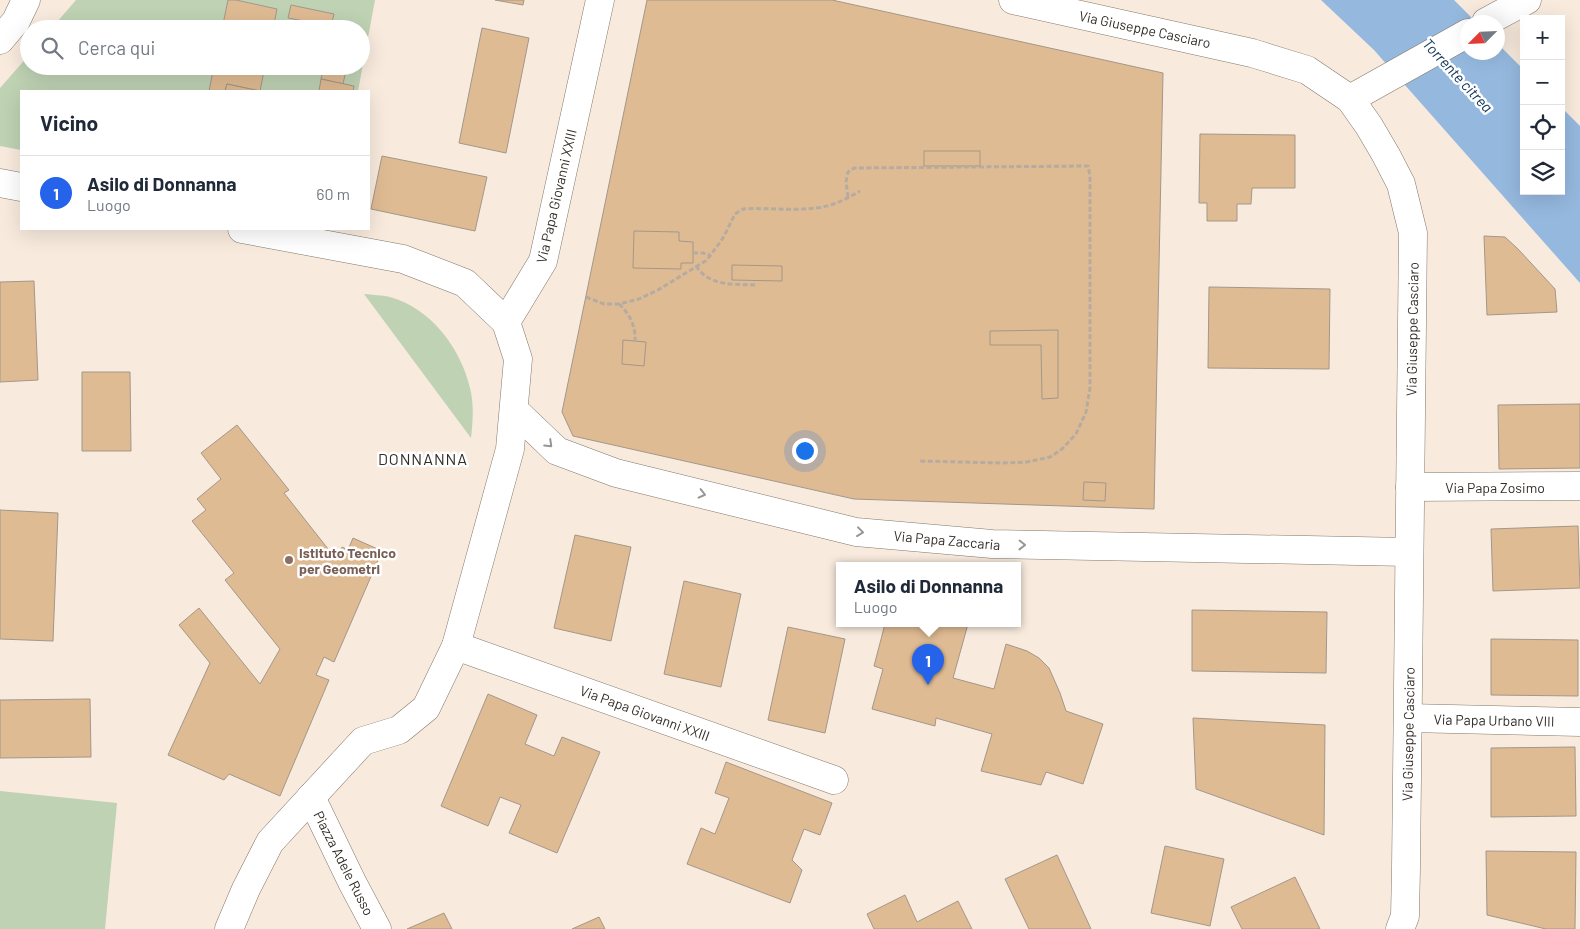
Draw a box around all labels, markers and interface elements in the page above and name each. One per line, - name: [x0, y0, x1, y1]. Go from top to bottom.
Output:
- street label: Via Giuseppe Casciaro: [1078, 7, 1212, 51]
- north arrow: [1460, 15, 1505, 60]
- map controls: [1520, 15, 1565, 195]
- button: +: [1520, 15, 1565, 60]
- search box: [20, 20, 370, 75]
- icon: search: [38, 34, 66, 62]
- water label: Torrente citrea: [1419, 34, 1497, 116]
- text: Cerca qui: [78, 36, 155, 59]
- button: −: [1520, 60, 1565, 105]
- button: locate: [1520, 105, 1565, 150]
- text: Vicino: [40, 110, 98, 135]
- street label: Via Papa Giovanni XXIII: [532, 127, 580, 265]
- button: layers: [1520, 150, 1565, 195]
- text: Asilo di Donnanna: [87, 172, 237, 195]
- text: 1: [53, 184, 59, 203]
- text: 60 m: [316, 184, 350, 203]
- text: Luogo: [87, 195, 131, 214]
- street label: Via Giuseppe Casciaro: [1402, 262, 1422, 396]
- one-way arrow: [544, 438, 553, 447]
- your location: [792, 438, 818, 464]
- district label: DONNANNA: [378, 449, 468, 468]
- street label: Via Papa Zosimo: [1445, 479, 1545, 496]
- one-way arrow: [698, 488, 707, 499]
- one-way arrow: [857, 526, 865, 537]
- street label: Via Papa Zaccaria: [893, 527, 1001, 553]
- one-way arrow: [1018, 540, 1026, 550]
- place label: Istituto Tecnico per Geometri: [299, 544, 396, 577]
- marker: Istituto Tecnico per Geometri: [283, 554, 295, 566]
- popup: [836, 562, 1021, 627]
- text: Asilo di Donnanna: [854, 574, 1003, 597]
- text: Luogo: [854, 597, 897, 616]
- pin: 1: [912, 644, 944, 685]
- street label: Via Giuseppe Casciaro: [1398, 667, 1418, 801]
- street label: Via Papa Giovanni XXIII: [578, 682, 712, 744]
- street label: Via Papa Urbano VIII: [1433, 710, 1555, 730]
- street label: Piazza Adele Russo: [310, 808, 378, 918]

